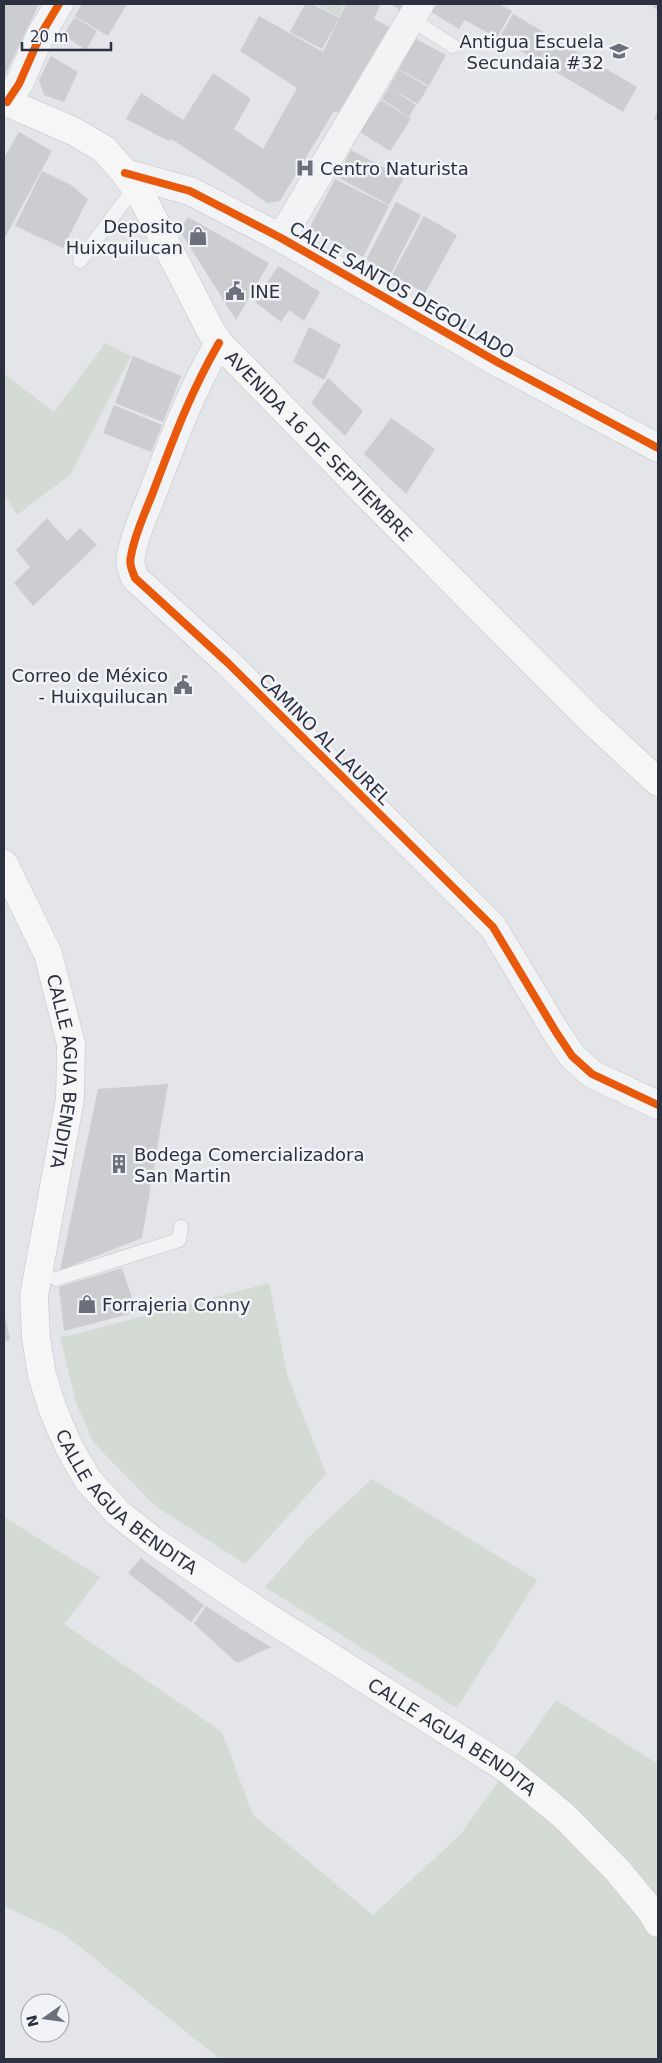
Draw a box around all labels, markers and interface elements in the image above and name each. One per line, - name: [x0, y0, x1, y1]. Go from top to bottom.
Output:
- scale bar: [22, 20, 111, 52]
- text: 20 m: [30, 28, 68, 46]
- place label: Antigua Escuela Secundaia #32: [459, 31, 604, 73]
- school or university icon: Antigua Escuela Secundaia #32: [608, 40, 630, 62]
- hospital icon: Centro Naturista: [294, 157, 316, 179]
- place label: Centro Naturista: [320, 158, 469, 179]
- place label: Deposito Huixquilucan: [66, 216, 183, 258]
- street label: CALLE SANTOS DEGOLLADO: [286, 217, 518, 363]
- shop icon: Deposito Huixquilucan: [187, 225, 209, 247]
- public building icon: INE: [224, 280, 246, 302]
- place label: INE: [250, 281, 280, 302]
- street label: AVENIDA 16 DE SEPTIEMBRE: [222, 346, 417, 545]
- place label: Correo de México - Huixquilucan: [11, 665, 168, 707]
- street label: CAMINO AL LAUREL: [255, 669, 395, 809]
- public building icon: Correo de México - Huixquilucan: [172, 674, 194, 696]
- street label: CALLE AGUA BENDITA: [43, 972, 82, 1171]
- place label: Bodega Comercializadora San Martin: [134, 1144, 365, 1186]
- building icon: Bodega Comercializadora San Martin: [108, 1153, 130, 1175]
- shop icon: Forrajeria Conny: [76, 1293, 98, 1315]
- place label: Forrajeria Conny: [102, 1294, 251, 1315]
- street label: CALLE AGUA BENDITA: [52, 1426, 202, 1579]
- street label: CALLE AGUA BENDITA: [364, 1673, 541, 1800]
- north arrow: [20, 1993, 70, 2043]
- text: N: [23, 2014, 42, 2029]

